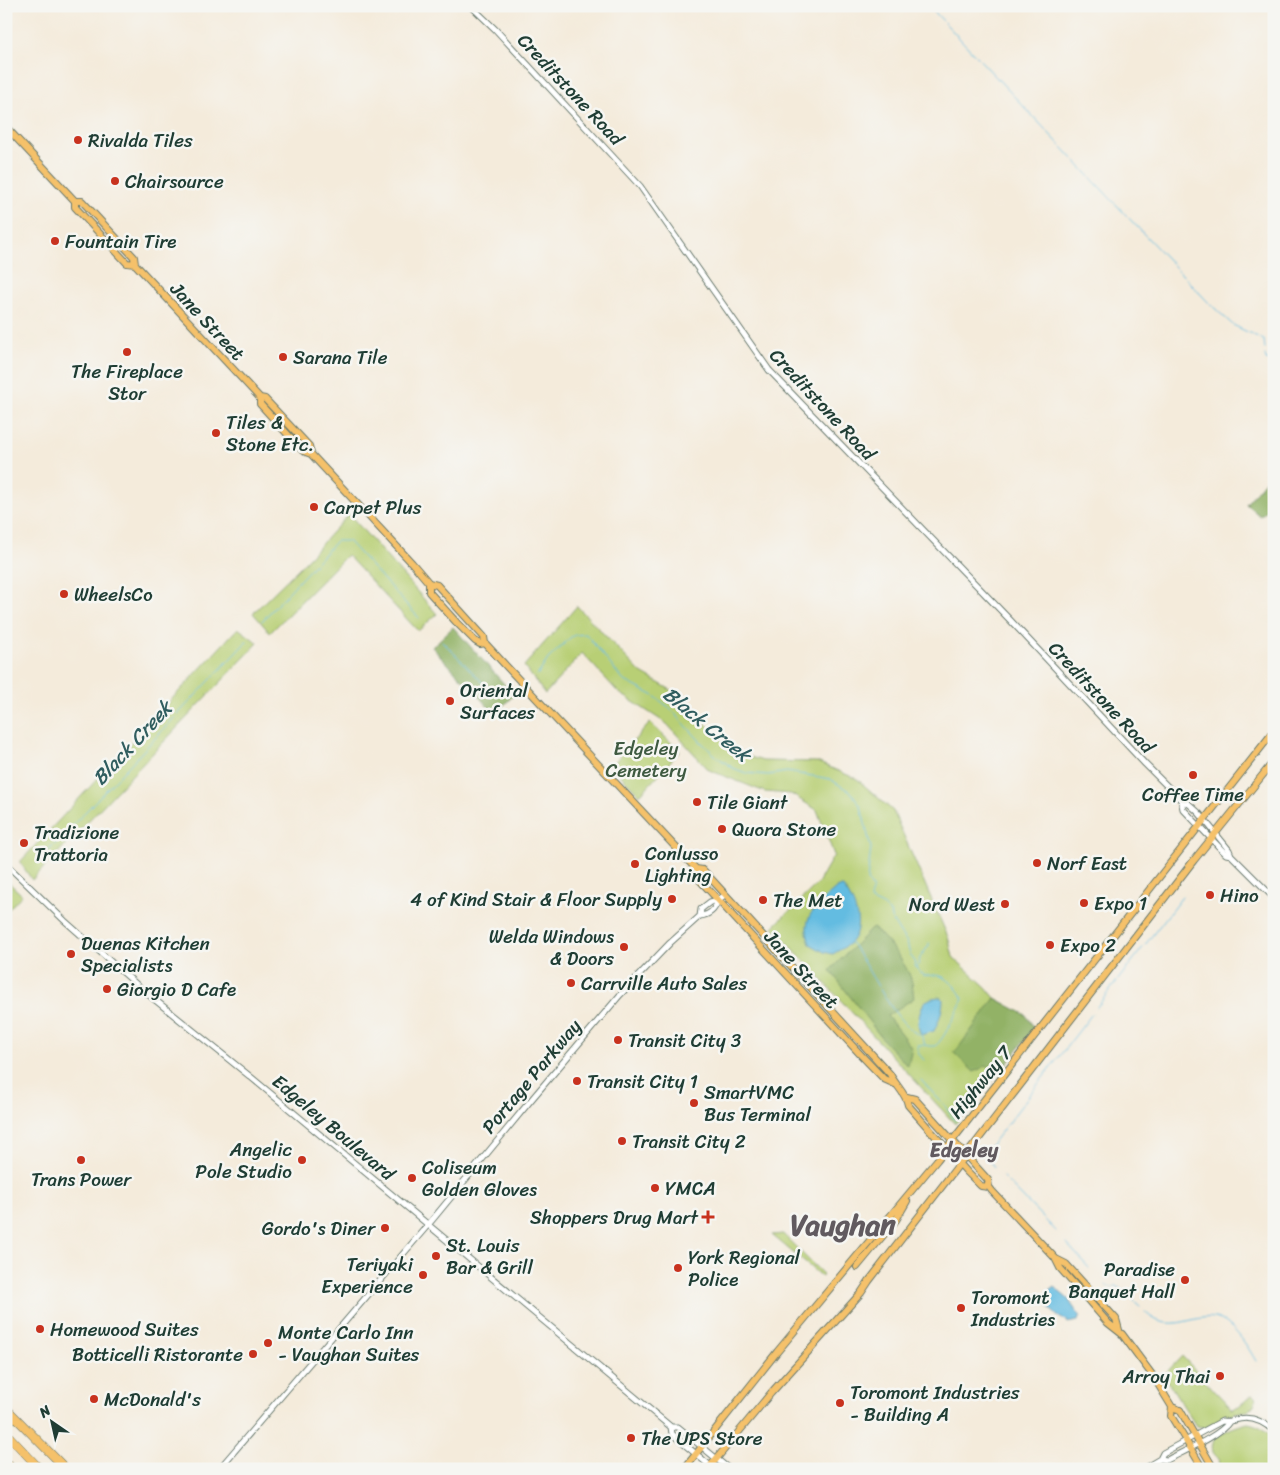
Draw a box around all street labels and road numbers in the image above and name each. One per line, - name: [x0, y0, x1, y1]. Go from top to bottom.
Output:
- street label: Creditstone Road: [509, 25, 633, 155]
- street label: Jane Street: [161, 273, 253, 369]
- street label: Creditstone Road: [761, 340, 885, 470]
- street label: Creditstone Road: [1040, 633, 1164, 763]
- street label: Jane Street: [755, 921, 847, 1017]
- street label: Portage Parkway: [473, 1011, 590, 1141]
- street label: Highway 7: [940, 1037, 1021, 1126]
- street label: Edgeley Boulevard: [265, 1066, 404, 1190]

